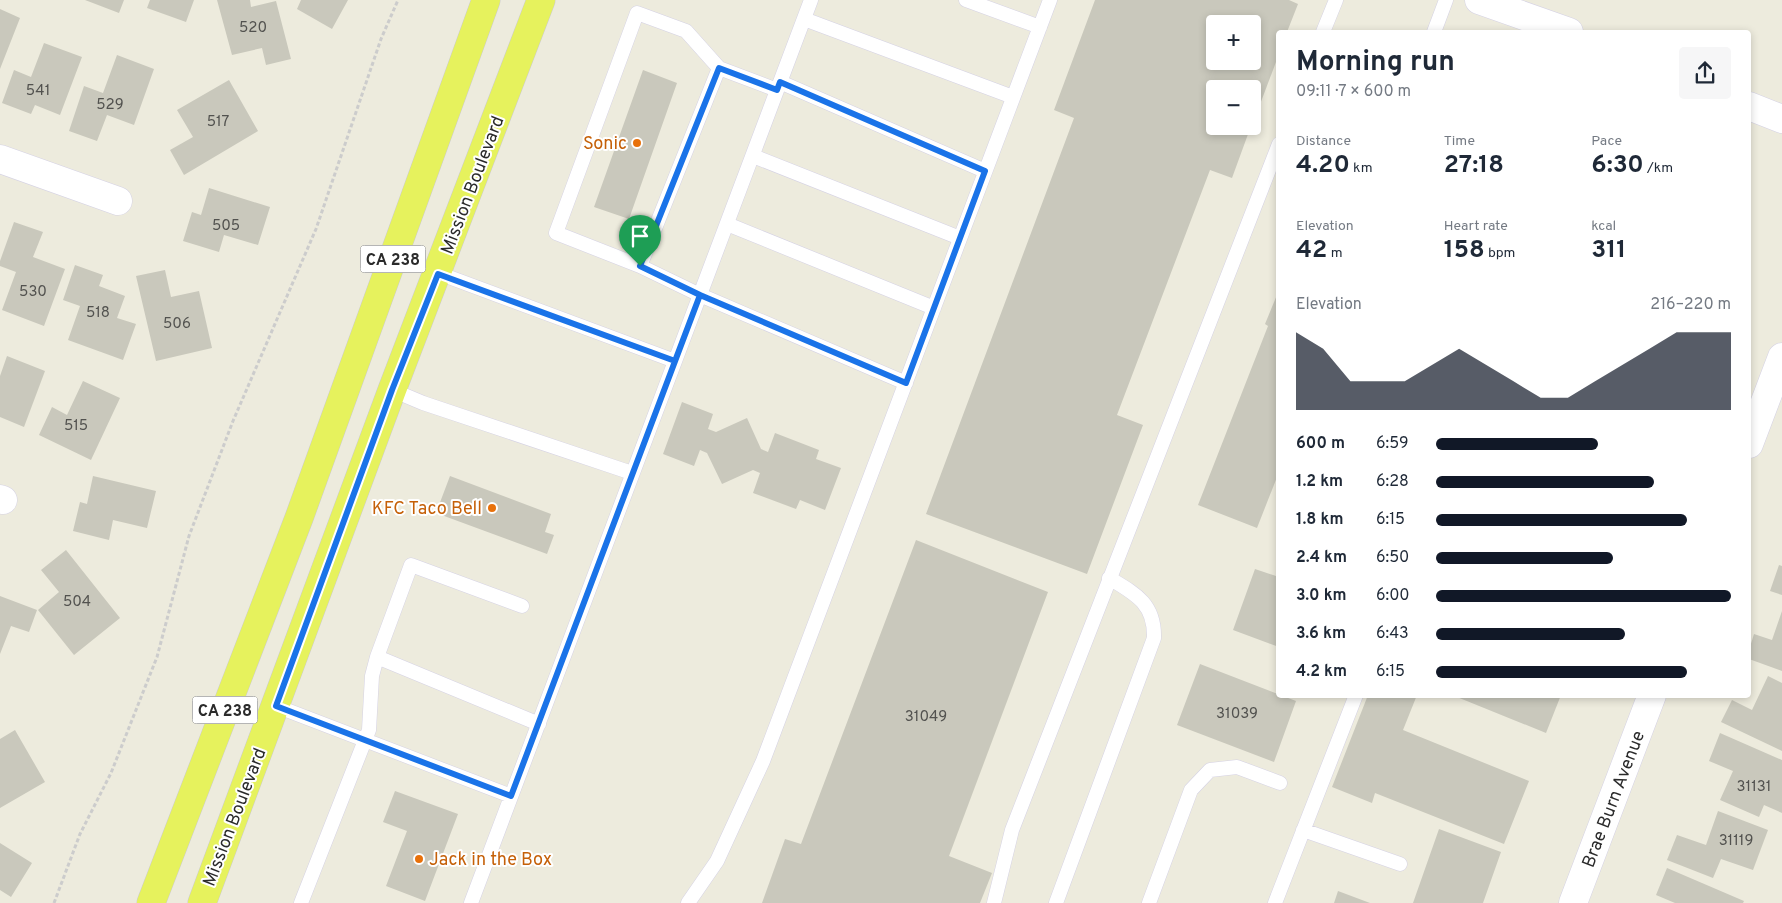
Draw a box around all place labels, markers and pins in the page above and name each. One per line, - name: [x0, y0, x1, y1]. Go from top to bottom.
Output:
- place label: Sonic: [583, 133, 627, 156]
- marker: Sonic: [631, 137, 643, 149]
- pin: [619, 215, 661, 266]
- place label: KFC Taco Bell: [372, 498, 482, 521]
- marker: KFC Taco Bell: [486, 502, 498, 514]
- place label: Jack in the Box: [429, 849, 552, 872]
- marker: Jack in the Box: [413, 853, 425, 865]

